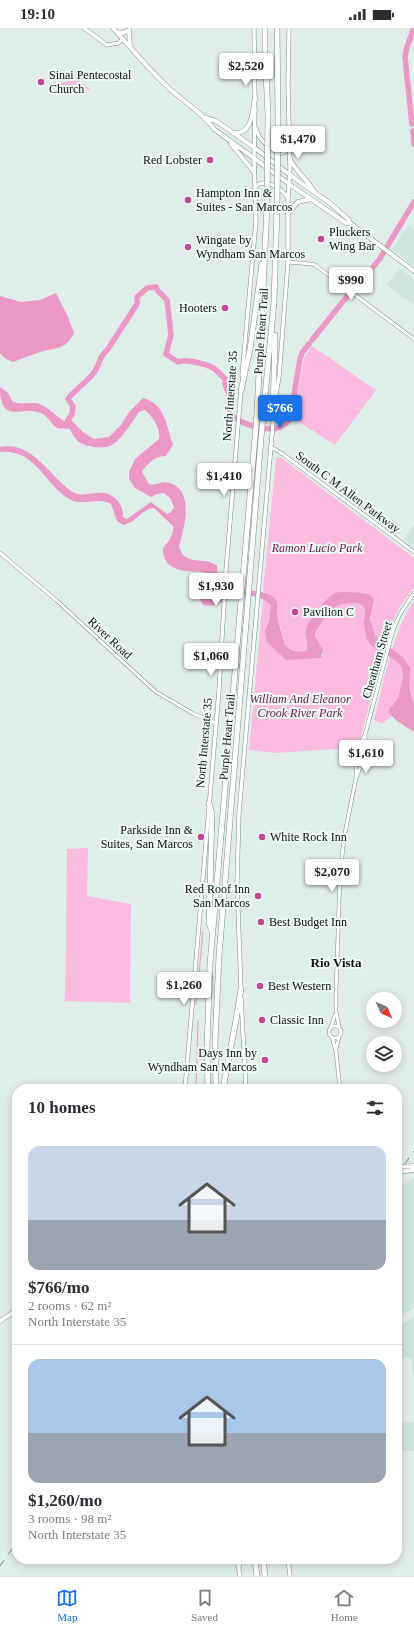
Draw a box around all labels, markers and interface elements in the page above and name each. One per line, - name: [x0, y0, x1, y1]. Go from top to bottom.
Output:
- text: 19:10: [20, 6, 55, 22]
- pin: $2,520: [213, 53, 279, 87]
- text: $2,520: [228, 58, 264, 73]
- place label: Sinai Pentecostal Church: [49, 68, 132, 96]
- marker: Sinai Pentecostal Church: [36, 77, 46, 87]
- pin: $1,470: [265, 126, 331, 160]
- text: $1,470: [280, 131, 316, 146]
- place label: Red Lobster: [143, 153, 202, 167]
- marker: Red Lobster: [205, 155, 215, 165]
- place label: Hampton Inn & Suites - San Marcos: [196, 186, 293, 214]
- marker: Hampton Inn & Suites - San Marcos: [183, 195, 193, 205]
- place label: Pluckers Wing Bar: [329, 225, 376, 253]
- place label: Wingate by Wyndham San Marcos: [196, 233, 306, 261]
- marker: Pluckers Wing Bar: [316, 234, 326, 244]
- marker: Wingate by Wyndham San Marcos: [183, 242, 193, 252]
- pin: $990: [327, 267, 375, 301]
- text: $990: [338, 272, 364, 287]
- street label: Purple Heart Trail: [251, 287, 271, 375]
- place label: Hooters: [179, 301, 217, 315]
- marker: Hooters: [220, 303, 230, 313]
- street label: North Interstate 35: [220, 350, 240, 442]
- pin: $766: [256, 395, 304, 429]
- text: $766: [267, 400, 293, 415]
- street label: South C M Allen Parkway: [293, 448, 403, 536]
- pin: $1,410: [191, 463, 257, 497]
- text: $1,410: [206, 468, 242, 483]
- park label: Ramon Lucio Park: [271, 541, 363, 555]
- pin: $1,930: [183, 573, 249, 607]
- text: $1,930: [198, 578, 234, 593]
- place label: Pavilion C: [303, 605, 354, 619]
- marker: Pavilion C: [290, 607, 300, 617]
- street label: River Road: [85, 614, 135, 662]
- street label: Cheatham Street: [359, 619, 395, 700]
- pin: $1,060: [178, 643, 244, 677]
- text: $1,060: [193, 648, 229, 663]
- park label: William And Eleanor Crook River Park: [249, 692, 351, 720]
- street label: Purple Heart Trail: [216, 693, 238, 781]
- street label: North Interstate 35: [193, 697, 215, 789]
- pin: $1,610: [333, 740, 399, 774]
- text: $1,610: [348, 745, 384, 760]
- place label: Parkside Inn & Suites, San Marcos: [101, 823, 194, 851]
- place label: White Rock Inn: [270, 830, 347, 844]
- marker: Parkside Inn & Suites, San Marcos: [196, 832, 206, 842]
- marker: White Rock Inn: [257, 832, 267, 842]
- pin: $2,070: [299, 859, 365, 893]
- text: $2,070: [314, 864, 350, 879]
- place label: Red Roof Inn San Marcos: [185, 882, 250, 910]
- marker: Red Roof Inn San Marcos: [253, 891, 263, 901]
- place label: Best Budget Inn: [269, 915, 347, 929]
- marker: Best Budget Inn: [256, 917, 266, 927]
- district label: Rio Vista: [311, 955, 362, 970]
- pin: $1,260: [151, 972, 217, 1006]
- text: $1,260: [166, 977, 202, 992]
- place label: Best Western: [268, 979, 331, 993]
- marker: Best Western: [255, 981, 265, 991]
- north arrow: [366, 992, 402, 1028]
- map controls: [366, 992, 402, 1072]
- place label: Classic Inn: [270, 1013, 324, 1027]
- marker: Classic Inn: [257, 1015, 267, 1025]
- button: layers: [366, 1036, 402, 1072]
- place label: Days Inn by Wyndham San Marcos: [148, 1046, 257, 1074]
- marker: Days Inn by Wyndham San Marcos: [260, 1055, 270, 1065]
- icon: filters: [364, 1097, 386, 1119]
- text: 10 homes: [28, 1098, 96, 1117]
- icon: home: [171, 1172, 243, 1244]
- text: $766/mo: [28, 1278, 89, 1297]
- text: 2 rooms · 62 m²: [28, 1298, 111, 1313]
- text: North Interstate 35: [28, 1314, 126, 1329]
- icon: home: [171, 1385, 243, 1457]
- text: $1,260/mo: [28, 1491, 102, 1510]
- text: 3 rooms · 98 m²: [28, 1511, 111, 1526]
- text: North Interstate 35: [28, 1527, 126, 1542]
- tab: Map: [56, 1587, 78, 1623]
- tab: Saved: [191, 1587, 218, 1623]
- tab: Home: [331, 1587, 358, 1623]

